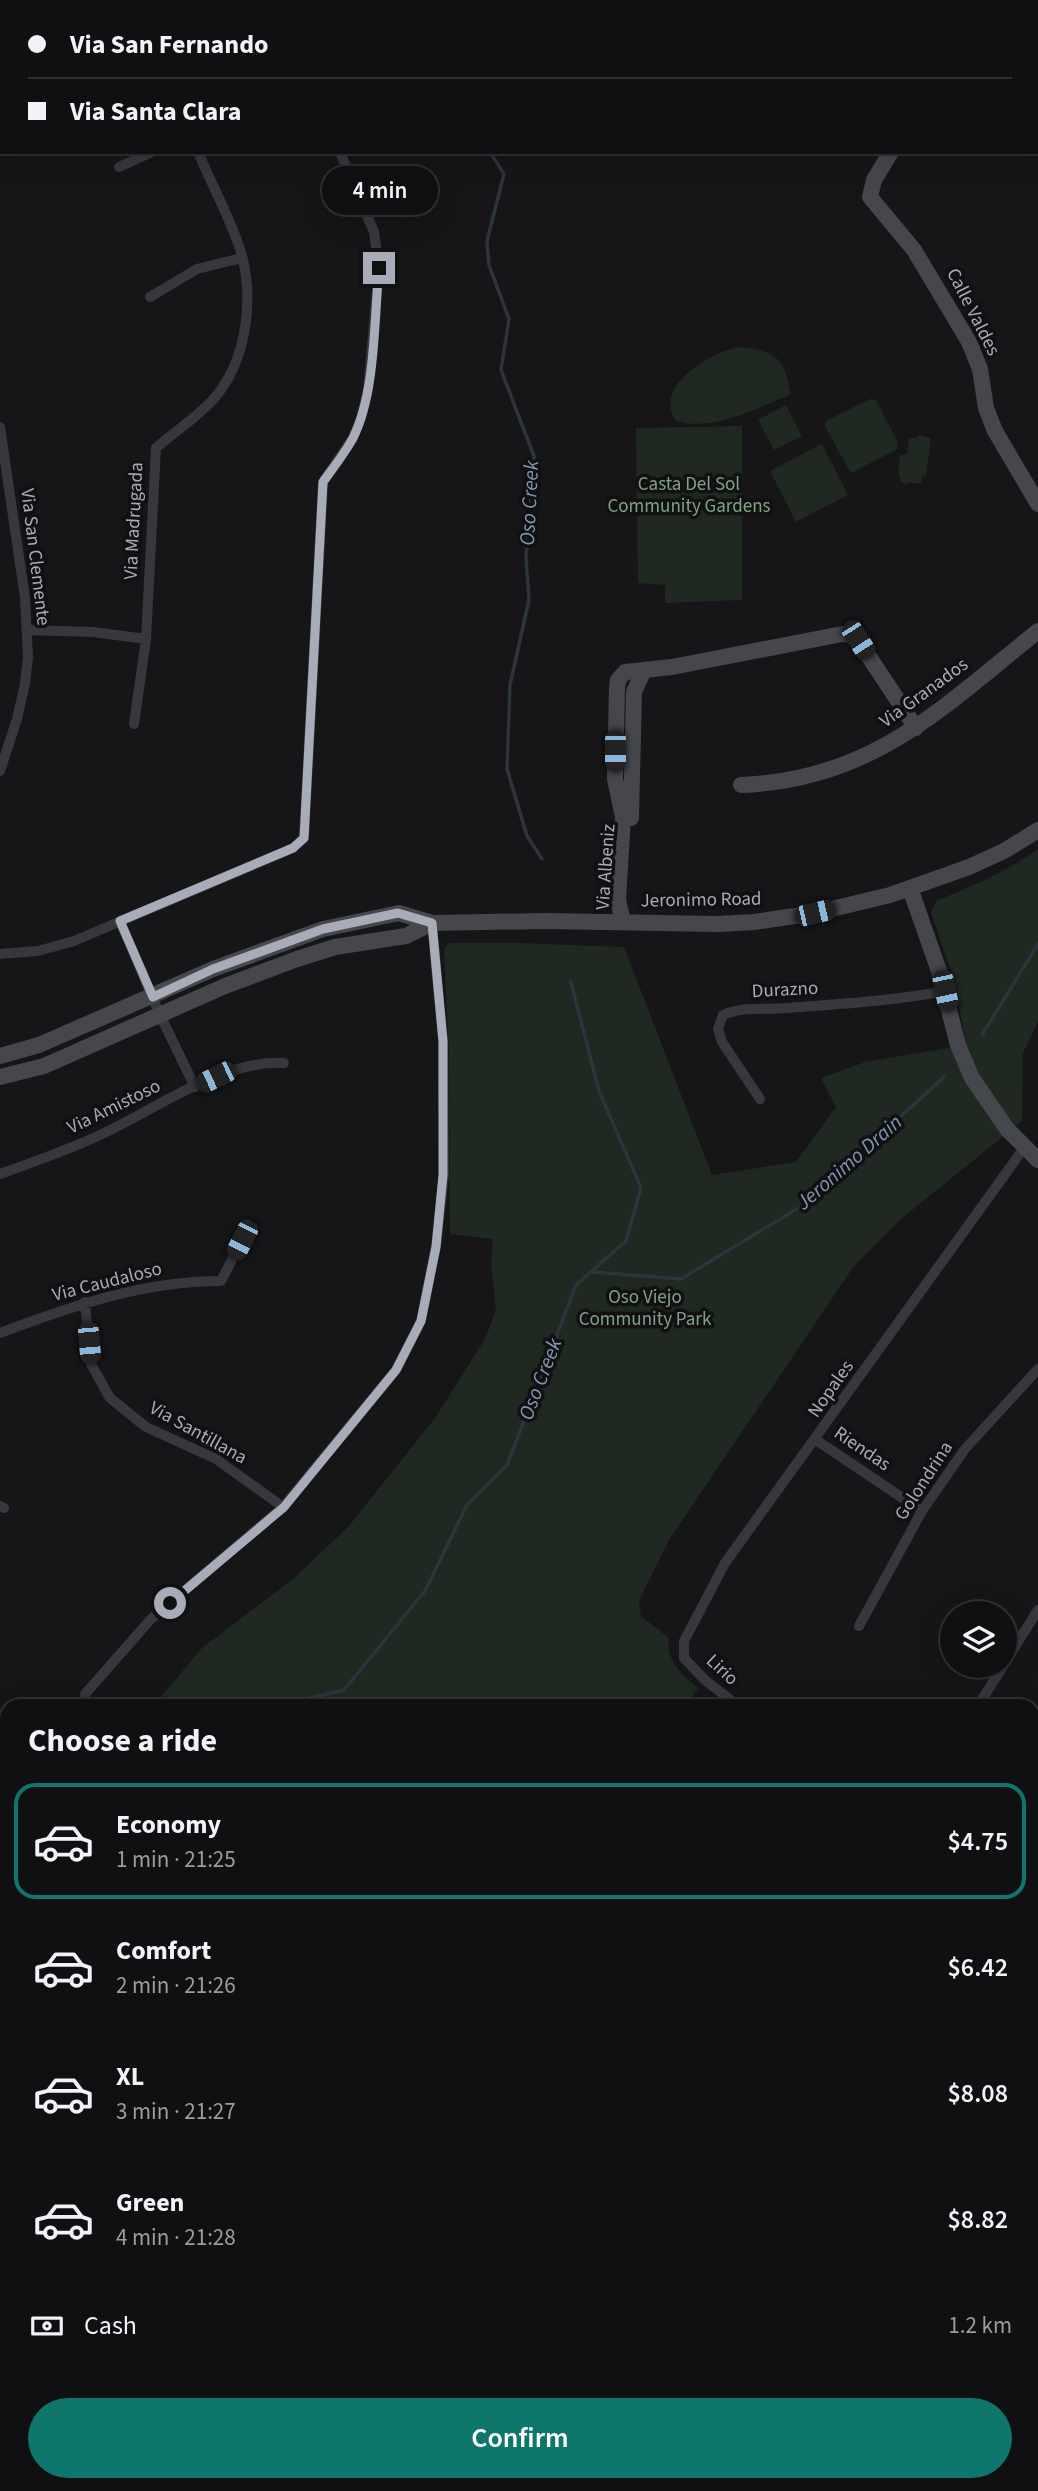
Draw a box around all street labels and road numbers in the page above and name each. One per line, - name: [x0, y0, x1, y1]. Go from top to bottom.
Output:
- street label: Calle Valdes: [939, 264, 1007, 361]
- street label: Via Madrugada: [117, 462, 151, 580]
- street label: Via San Clemente: [13, 487, 57, 627]
- street label: Via Granados: [874, 651, 974, 734]
- street label: Via Albeniz: [590, 823, 622, 911]
- street label: Jeronimo Road: [640, 885, 762, 915]
- street label: Durazno: [751, 975, 819, 1005]
- street label: Via Amistoso: [63, 1073, 165, 1141]
- street label: Via Caudaloso: [49, 1255, 165, 1309]
- street label: Nopales: [801, 1355, 861, 1423]
- street label: Via Santillana: [144, 1395, 252, 1471]
- street label: Riendas: [828, 1420, 896, 1478]
- street label: Golondrina: [888, 1436, 960, 1526]
- street label: Lirio: [700, 1648, 744, 1692]

